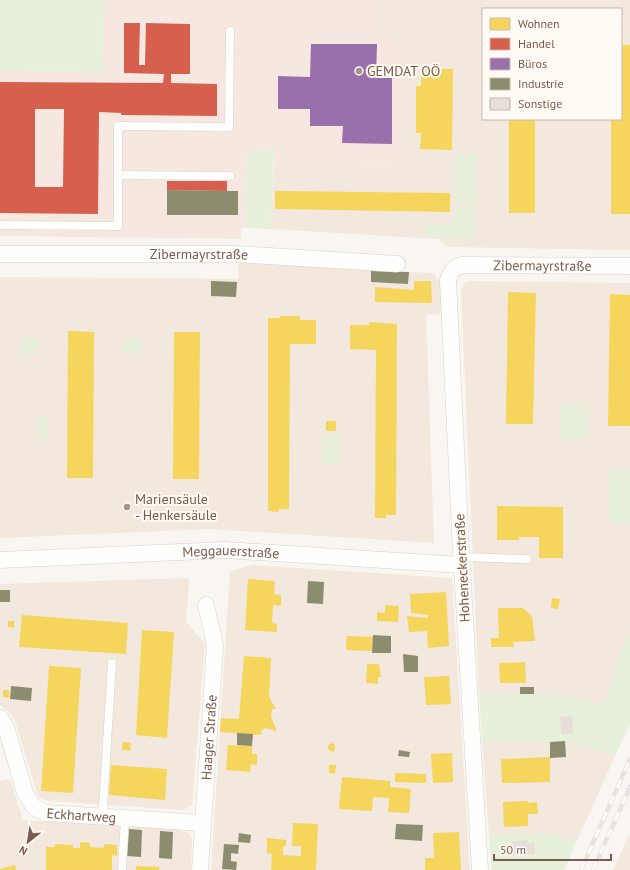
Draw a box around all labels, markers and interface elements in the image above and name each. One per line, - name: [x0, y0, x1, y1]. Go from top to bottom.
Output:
- legend: [482, 8, 622, 120]
- text: Wohnen: [518, 16, 560, 31]
- text: Handel: [518, 36, 555, 51]
- text: Büros: [518, 56, 547, 71]
- place label: GEMDAT OÖ: [367, 62, 440, 80]
- marker: GEMDAT OÖ: [354, 66, 364, 76]
- text: Industrie: [518, 76, 564, 91]
- text: Sonstige: [518, 96, 562, 111]
- street label: Zibermayrstraße: [150, 245, 249, 264]
- street label: Zibermayrstraße: [493, 256, 592, 275]
- place label: Mariensäule - Henkersäule: [135, 490, 217, 524]
- marker: Mariensäule - Henkersäule: [122, 502, 132, 512]
- street label: Hoheneckerstraße: [450, 513, 474, 623]
- street label: Meggauerstraße: [182, 541, 280, 562]
- street label: Haager Straße: [197, 694, 221, 781]
- street label: Eckhartweg: [46, 804, 117, 826]
- north arrow: [8, 822, 48, 862]
- scale bar: [494, 836, 611, 862]
- text: 50 m: [500, 842, 526, 857]
- text: N: [16, 843, 30, 859]

